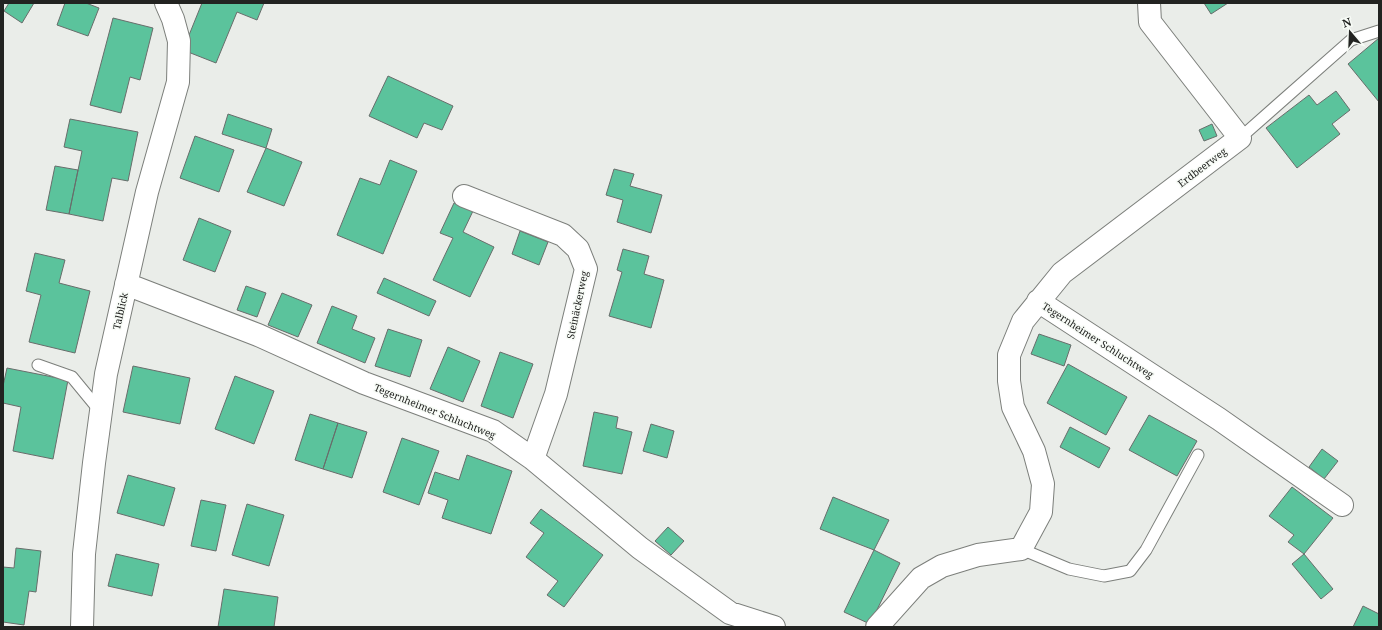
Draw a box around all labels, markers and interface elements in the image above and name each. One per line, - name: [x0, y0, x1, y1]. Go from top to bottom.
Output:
- north arrow: [1330, 12, 1370, 52]
- text: N: [1340, 13, 1353, 31]
- street label: Erdbeerweg: [1175, 144, 1230, 190]
- street label: Steinäckerweg: [563, 269, 591, 340]
- street label: Talblick: [109, 291, 131, 331]
- street label: Tegernheimer Schluchtweg: [1040, 299, 1157, 382]
- street label: Tegernheimer Schluchtweg: [372, 380, 499, 442]

